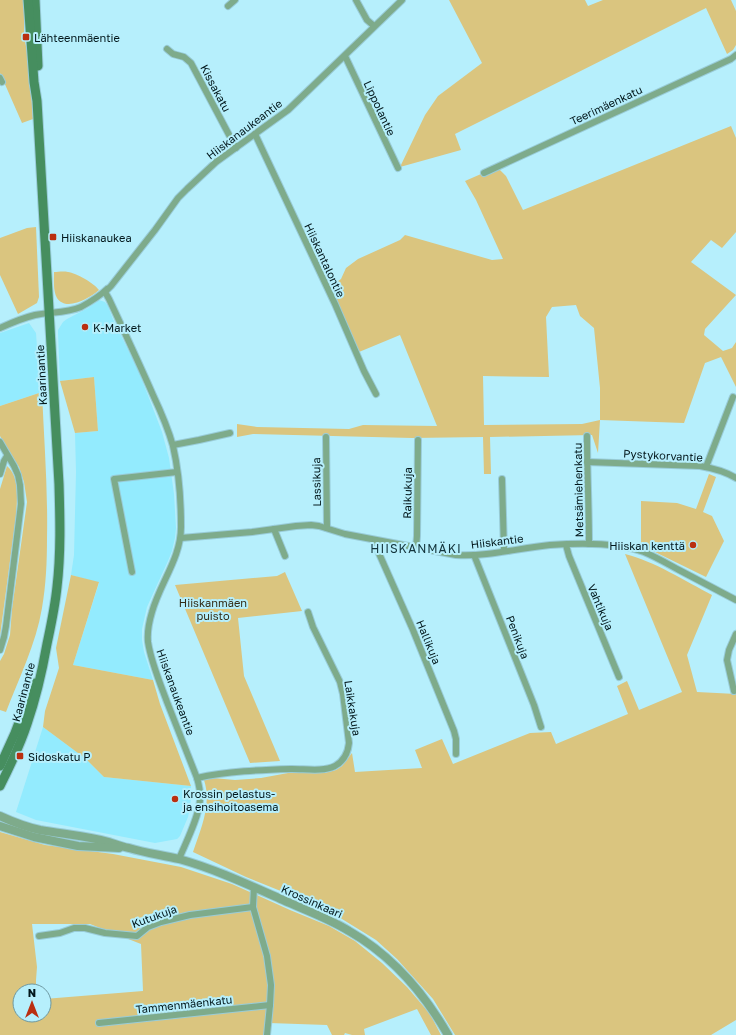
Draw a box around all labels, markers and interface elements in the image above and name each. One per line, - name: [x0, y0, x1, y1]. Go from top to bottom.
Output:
- place label: Lähteenmäentie: [34, 31, 120, 44]
- marker: Lähteenmäentie: [21, 32, 31, 42]
- street label: Kissakatu: [198, 62, 234, 114]
- street label: Lippolantie: [362, 78, 398, 138]
- street label: Teerimäenkatu: [568, 83, 644, 127]
- street label: Hiiskanaukeantie: [204, 96, 284, 162]
- street label: Hiiskantalontie: [302, 221, 348, 299]
- place label: Hiiskanaukea: [61, 231, 132, 244]
- marker: Hiiskanaukea: [48, 232, 58, 242]
- place label: K-Market: [93, 321, 142, 334]
- marker: K-Market: [80, 322, 90, 332]
- street label: Kaarinantie: [33, 344, 49, 406]
- street label: Metsämiehenkatu: [571, 443, 585, 537]
- street label: Pystykorvantie: [623, 446, 703, 464]
- street label: Lassikuja: [309, 457, 323, 507]
- street label: Raikukuja: [400, 467, 414, 519]
- street label: Hiiskantie: [470, 531, 524, 551]
- place label: Hiiskan kenttä: [609, 539, 685, 552]
- marker: Hiiskan kenttä: [688, 540, 698, 550]
- district label: HIISKANMÄKI: [370, 541, 462, 556]
- street label: Vahtikuja: [585, 582, 617, 632]
- park label: Hiiskanmäen puisto: [179, 596, 247, 622]
- street label: Penikuja: [504, 614, 532, 660]
- street label: Hallikuja: [414, 618, 444, 666]
- street label: Hiiskanaukeantie: [154, 647, 198, 737]
- street label: Kaarinantie: [9, 661, 37, 723]
- street label: Laikkakuja: [342, 679, 364, 737]
- place label: Sidoskatu P: [28, 750, 90, 763]
- marker: Sidoskatu P: [15, 751, 25, 761]
- place label: Krossin pelastus- ja ensihoitoasema: [182, 787, 279, 813]
- marker: Krossin pelastus- ja ensihoitoasema: [170, 794, 180, 804]
- street label: Krossinkaari: [279, 882, 345, 920]
- street label: Kutukuja: [130, 902, 178, 930]
- north arrow: [12, 983, 52, 1023]
- text: N: [28, 986, 36, 999]
- street label: Tammenmäenkatu: [135, 992, 233, 1016]

